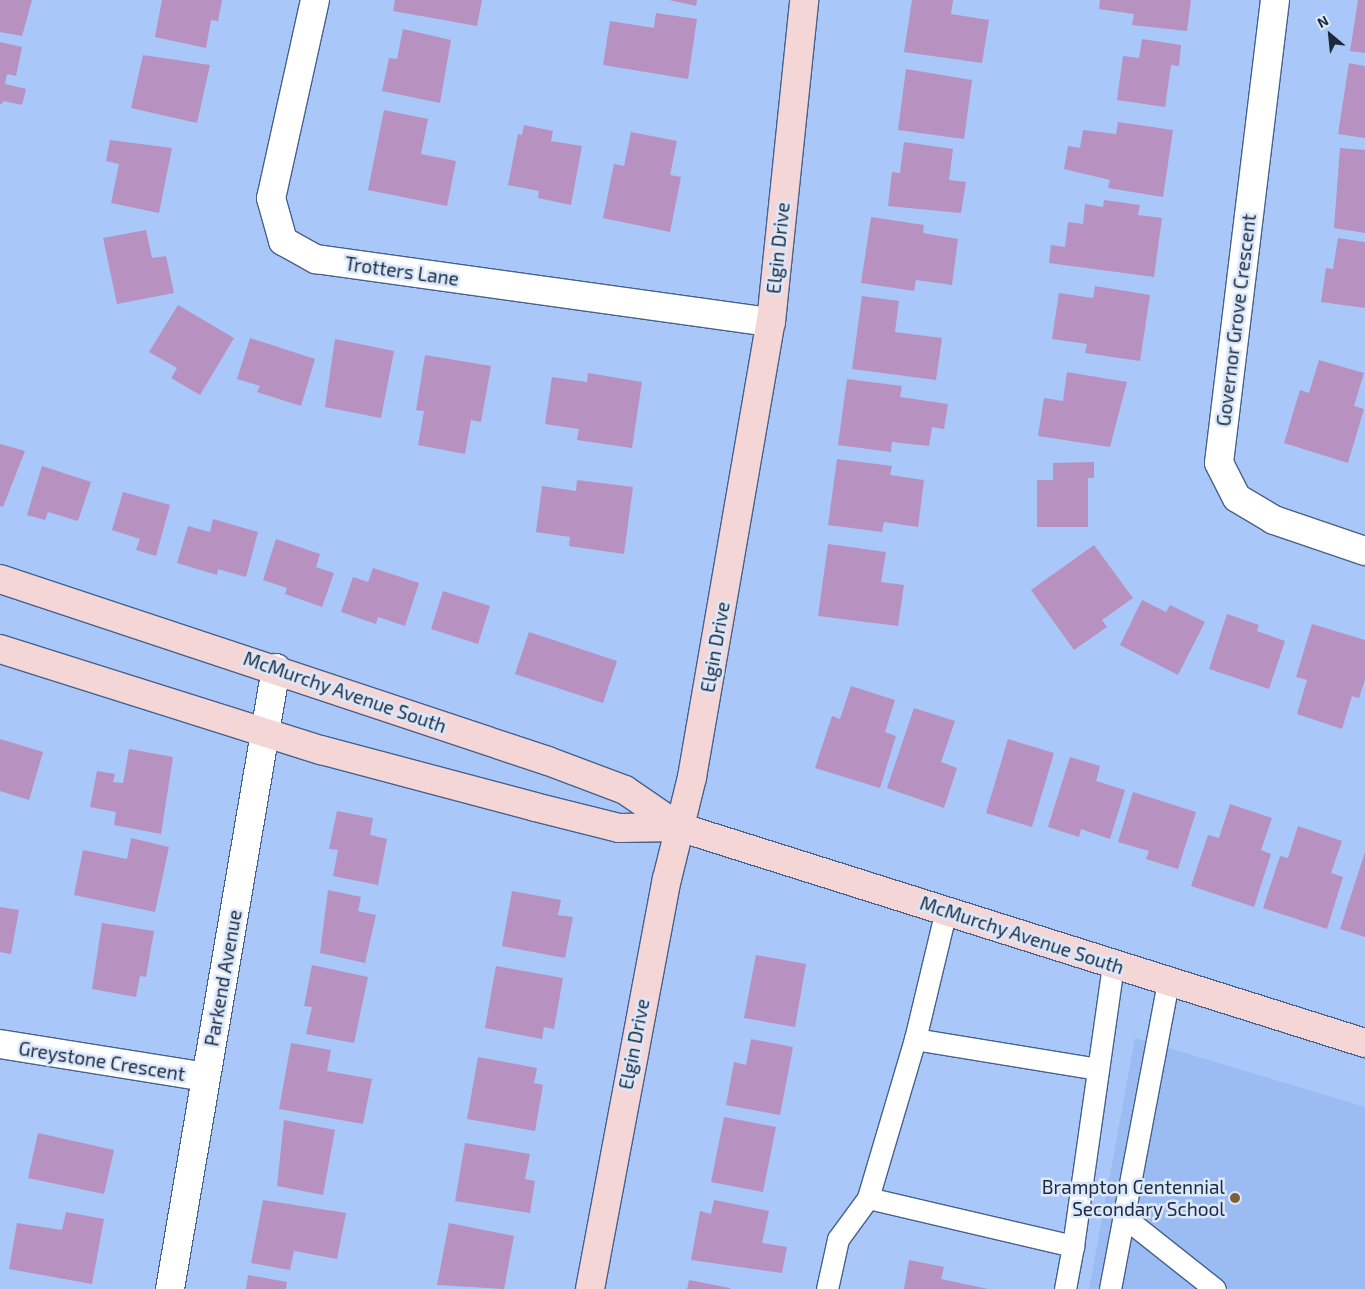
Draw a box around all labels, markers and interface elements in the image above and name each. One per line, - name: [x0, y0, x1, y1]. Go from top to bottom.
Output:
- north arrow: [1305, 10, 1355, 60]
- text: N: [1314, 11, 1331, 31]
- street label: Elgin Drive: [762, 201, 794, 295]
- street label: Governor Grove Crescent: [1212, 212, 1260, 428]
- street label: Trotters Lane: [343, 252, 461, 290]
- street label: Elgin Drive: [696, 600, 734, 694]
- street label: McMurchy Avenue South: [240, 646, 450, 738]
- street label: McMurchy Avenue South: [917, 891, 1127, 979]
- street label: Parkend Avenue: [200, 908, 246, 1048]
- street label: Elgin Drive: [614, 997, 654, 1091]
- street label: Greystone Crescent: [17, 1037, 187, 1085]
- place label: Brampton Centennial Secondary School: [1042, 1176, 1225, 1220]
- marker: Brampton Centennial Secondary School: [1229, 1192, 1241, 1204]

